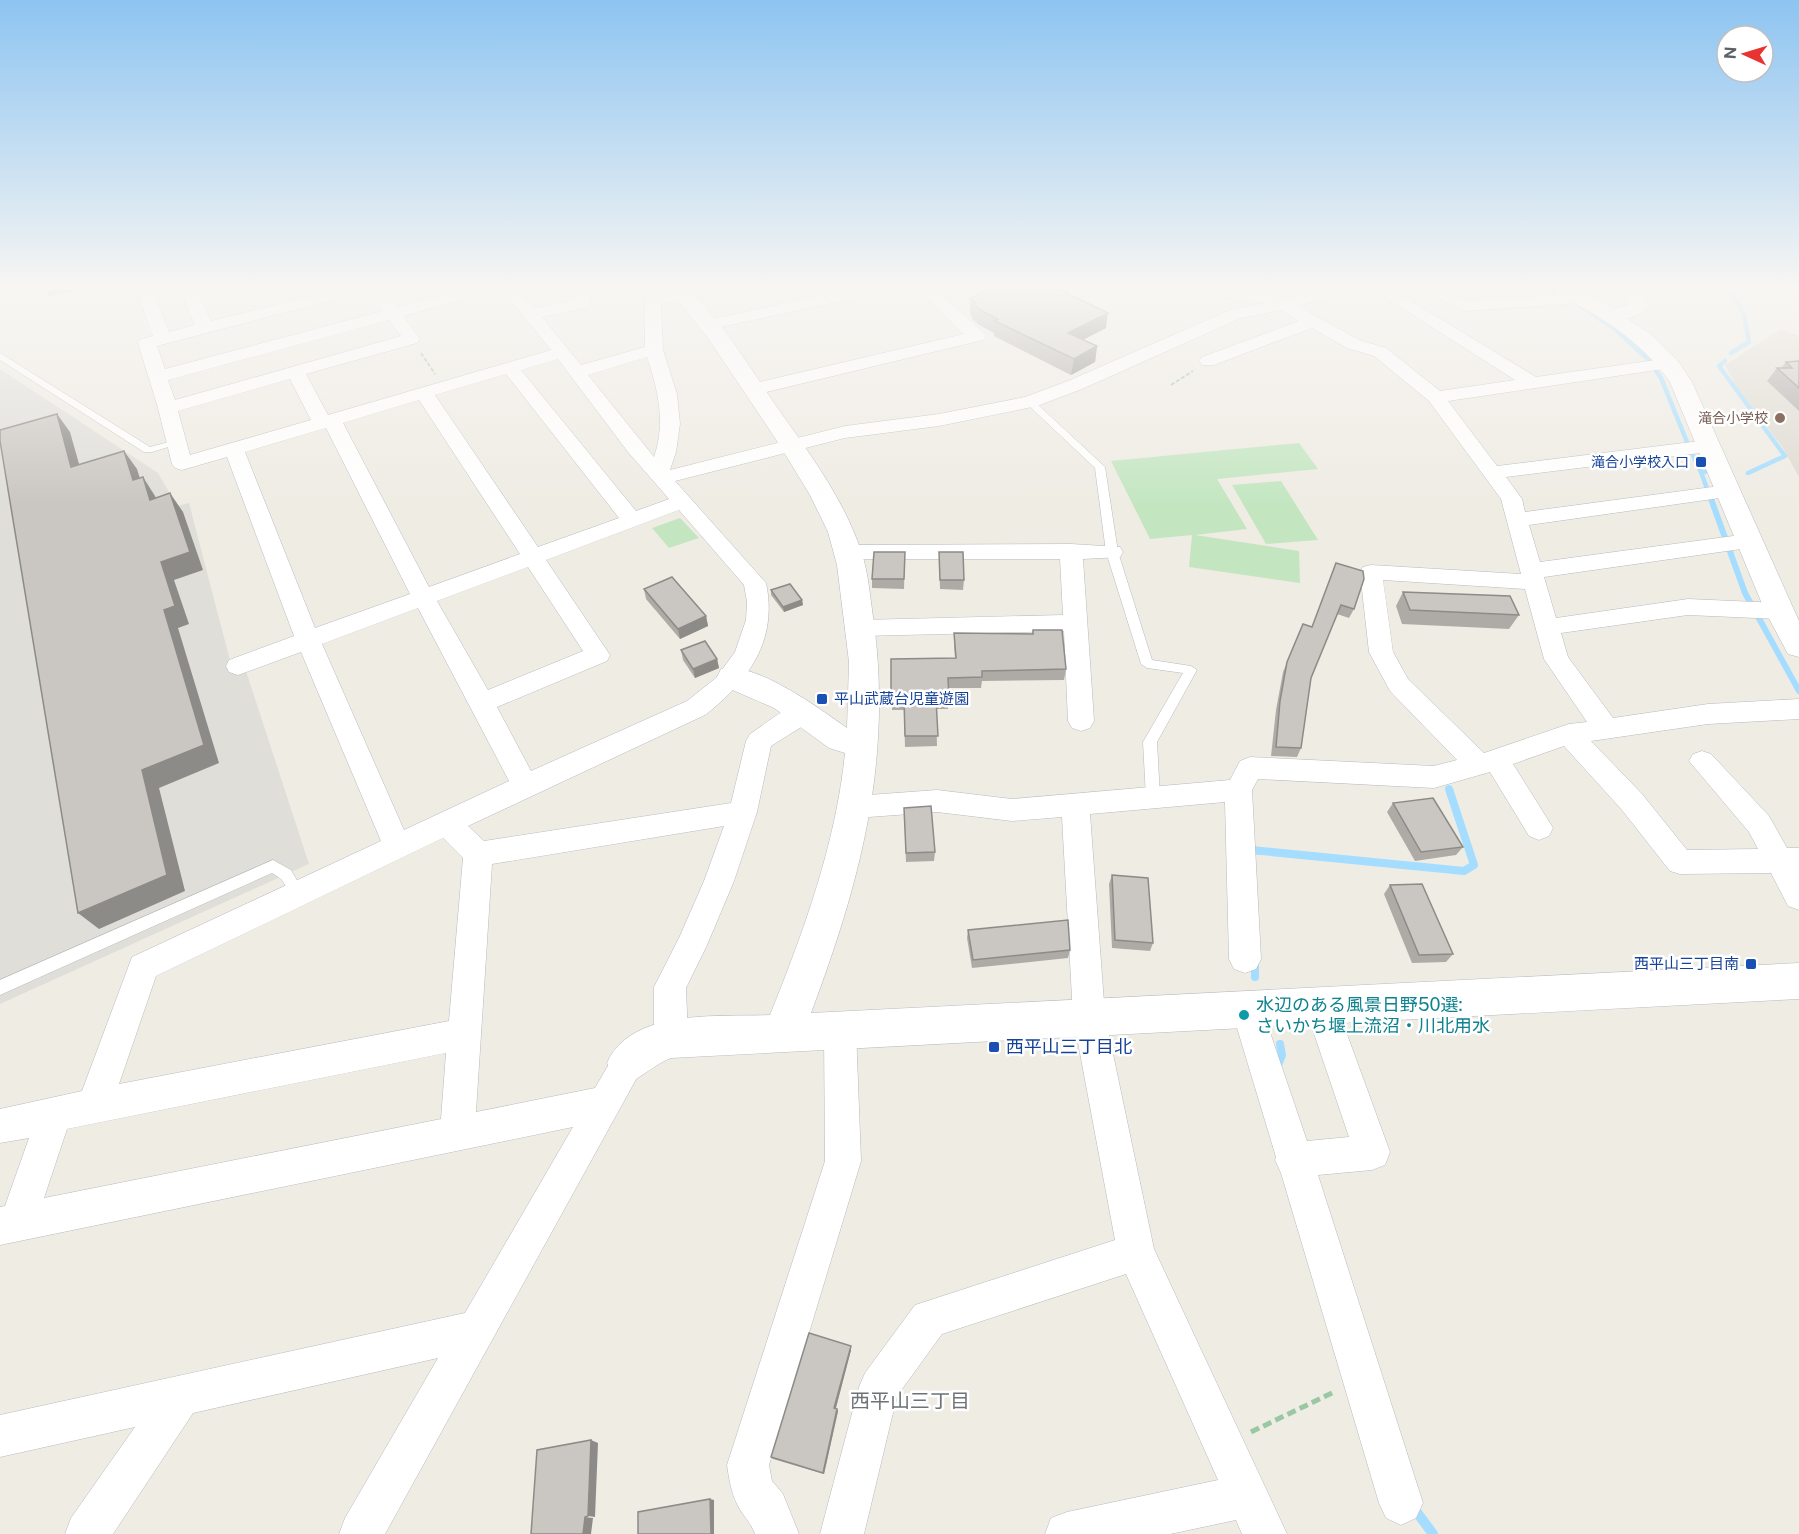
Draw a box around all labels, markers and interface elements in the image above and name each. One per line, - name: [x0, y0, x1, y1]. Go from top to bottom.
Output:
- north arrow: [1715, 24, 1775, 84]
- text: N: [1721, 46, 1740, 60]
- place label: 滝合小学校: [1698, 410, 1768, 426]
- marker: 滝合小学校: [1773, 411, 1787, 425]
- place label: 滝合小学校入口: [1591, 454, 1689, 470]
- marker: 滝合小学校入口: [1694, 455, 1708, 469]
- place label: 平山武蔵台児童遊園: [834, 690, 969, 707]
- marker: 平山武蔵台児童遊園: [815, 692, 829, 706]
- place label: 西平山三丁目南: [1634, 955, 1739, 972]
- marker: 西平山三丁目南: [1744, 957, 1758, 971]
- place label: 水辺のある風景日野50選: さいかち堰上流沼・川北用水: [1256, 994, 1490, 1036]
- marker: 水辺のある風景日野50選: さいかち堰上流沼・川北用水: [1237, 1008, 1251, 1022]
- place label: 西平山三丁目北: [1006, 1036, 1132, 1057]
- marker: 西平山三丁目北: [987, 1040, 1001, 1054]
- district label: 西平山三丁目: [850, 1389, 970, 1413]

